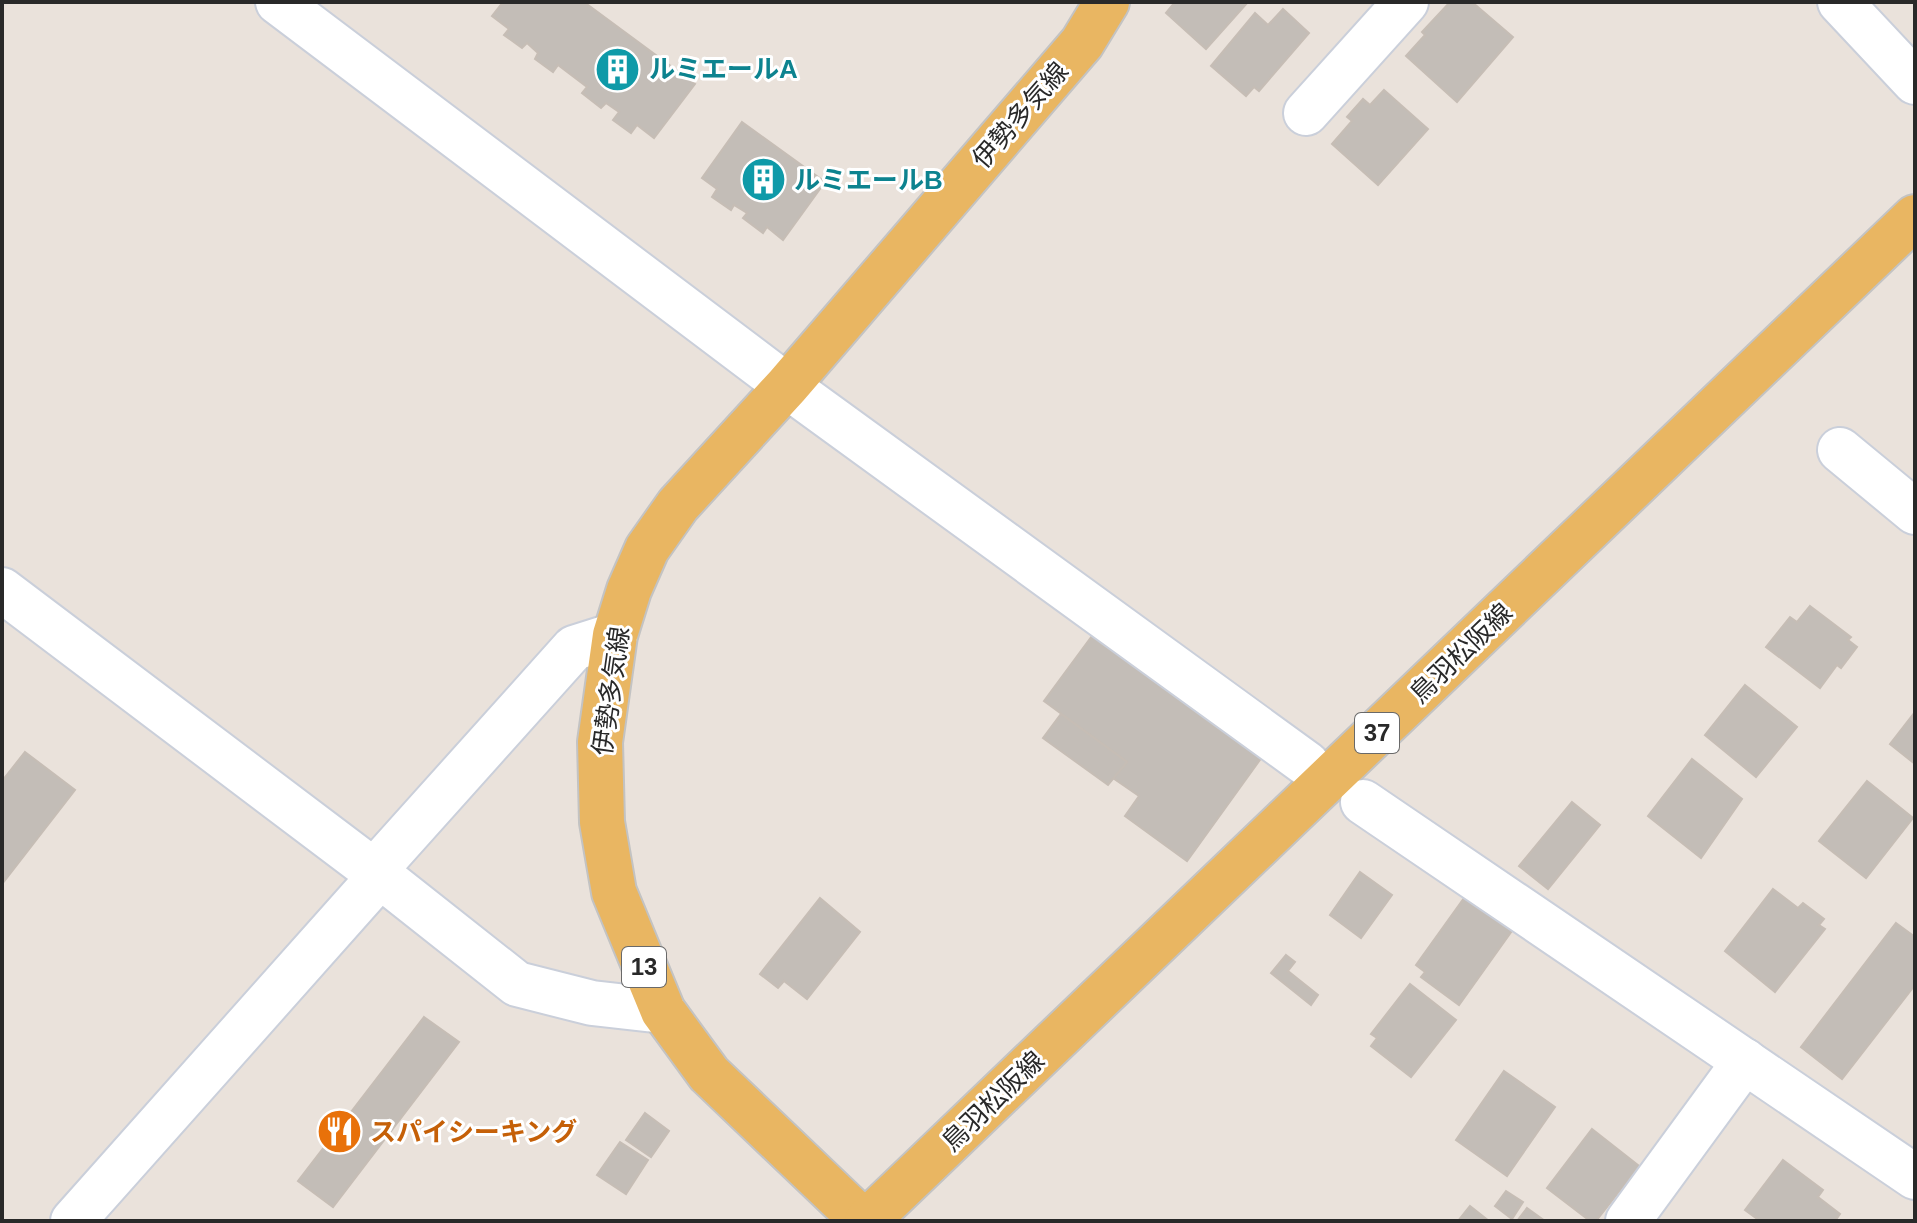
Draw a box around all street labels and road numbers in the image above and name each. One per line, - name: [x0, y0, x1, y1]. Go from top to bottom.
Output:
- street label: 伊勢多気線: [966, 56, 1074, 174]
- street label: 鳥羽松阪線: [1404, 597, 1518, 709]
- street label: 伊勢多気線: [587, 625, 635, 757]
- road number: 37: [1355, 713, 1399, 753]
- road number: 13: [622, 947, 666, 987]
- street label: 鳥羽松阪線: [936, 1045, 1050, 1157]

